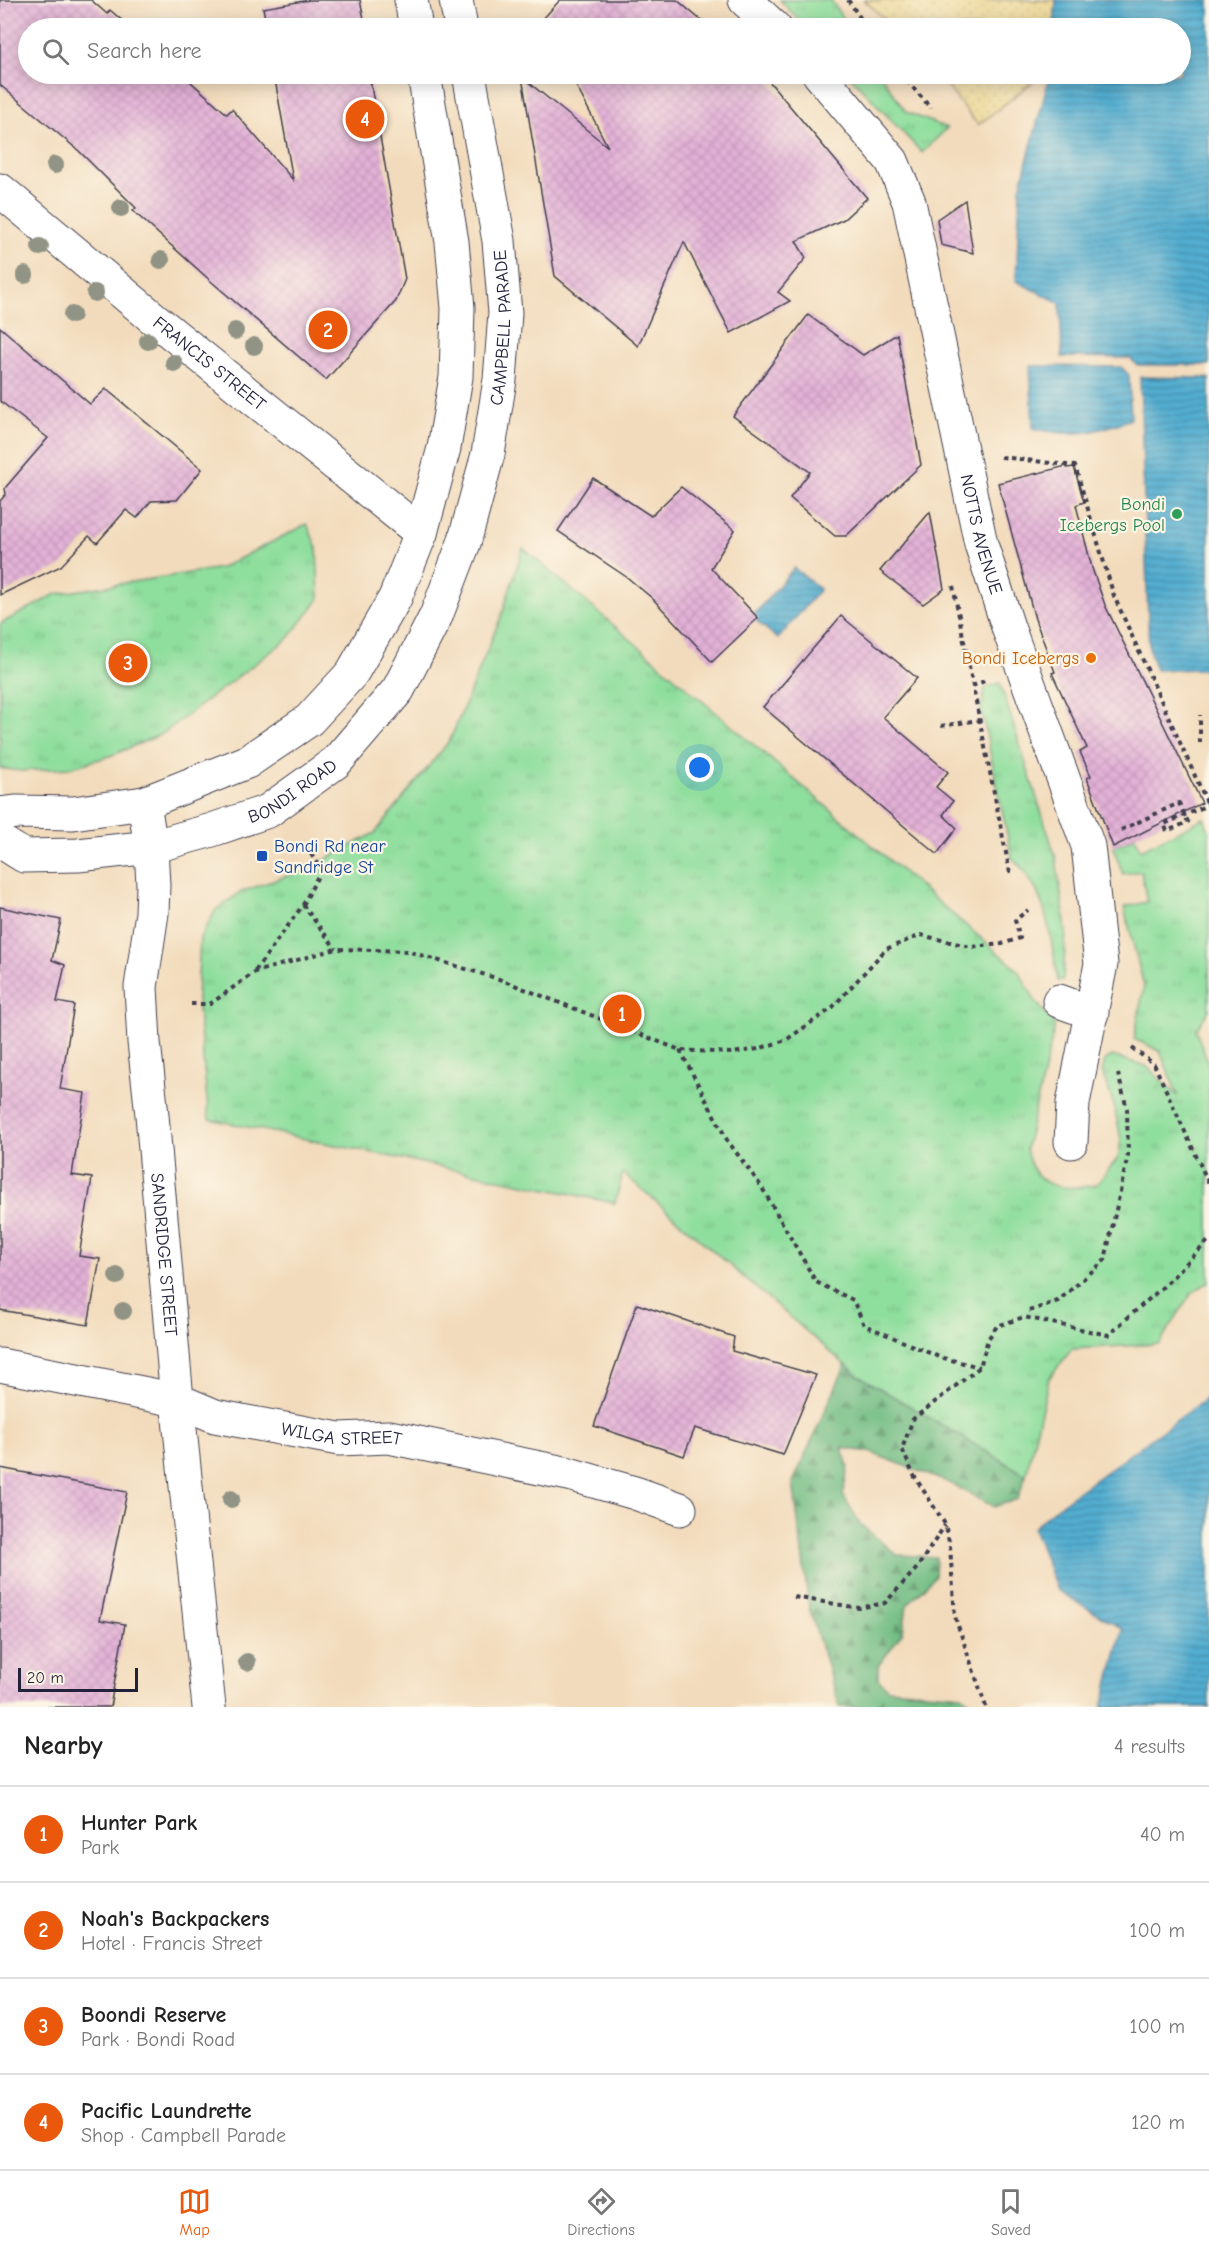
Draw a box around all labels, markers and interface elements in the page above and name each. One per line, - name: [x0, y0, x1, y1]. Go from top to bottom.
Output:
- search box: [18, 18, 1191, 84]
- icon: search: [39, 35, 72, 68]
- text: Search here: [87, 38, 202, 64]
- pin: 4: [346, 96, 385, 142]
- street label: CAMPBELL PARADE: [486, 249, 515, 407]
- pin: 2: [308, 308, 348, 352]
- street label: FRANCIS STREET: [149, 312, 271, 415]
- street label: NOTTS AVENUE: [956, 472, 1007, 597]
- place label: Bondi Icebergs Pool: [1060, 494, 1165, 536]
- marker: Bondi Icebergs Pool: [1170, 507, 1184, 521]
- pin: 3: [108, 640, 148, 686]
- place label: Bondi Icebergs: [962, 648, 1079, 669]
- marker: Bondi Icebergs: [1084, 651, 1098, 665]
- your location: [685, 753, 714, 782]
- street label: BONDI ROAD: [245, 754, 341, 828]
- place label: Bondi Rd near Sandridge St: [274, 836, 387, 878]
- marker: Bondi Rd near Sandridge St: [255, 849, 269, 863]
- pin: 1: [602, 992, 642, 1036]
- street label: SANDRIDGE STREET: [147, 1172, 182, 1338]
- street label: WILGA STREET: [279, 1418, 404, 1450]
- scale bar: [18, 1665, 138, 1692]
- text: 20 m: [27, 1669, 64, 1687]
- text: Nearby: [24, 1731, 103, 1761]
- text: 4 results: [1114, 1735, 1185, 1758]
- text: Hunter Park: [81, 1810, 197, 1836]
- text: 1: [40, 1823, 47, 1846]
- text: 40 m: [1140, 1823, 1185, 1846]
- text: Park: [81, 1836, 119, 1859]
- text: Noah's Backpackers: [81, 1906, 269, 1932]
- text: 2: [39, 1919, 48, 1942]
- text: 100 m: [1130, 1919, 1185, 1942]
- text: Hotel · Francis Street: [81, 1932, 262, 1955]
- text: Boondi Reserve: [81, 2002, 226, 2028]
- text: 3: [39, 2015, 48, 2038]
- text: 100 m: [1130, 2015, 1185, 2038]
- text: Park · Bondi Road: [81, 2028, 235, 2051]
- text: Pacific Laundrette: [81, 2098, 252, 2124]
- text: 4: [39, 2111, 48, 2134]
- text: 120 m: [1131, 2111, 1185, 2134]
- text: Shop · Campbell Parade: [81, 2124, 286, 2147]
- tab: Map: [178, 2185, 211, 2239]
- tab: Directions: [567, 2185, 635, 2239]
- tab: Saved: [991, 2185, 1031, 2239]

